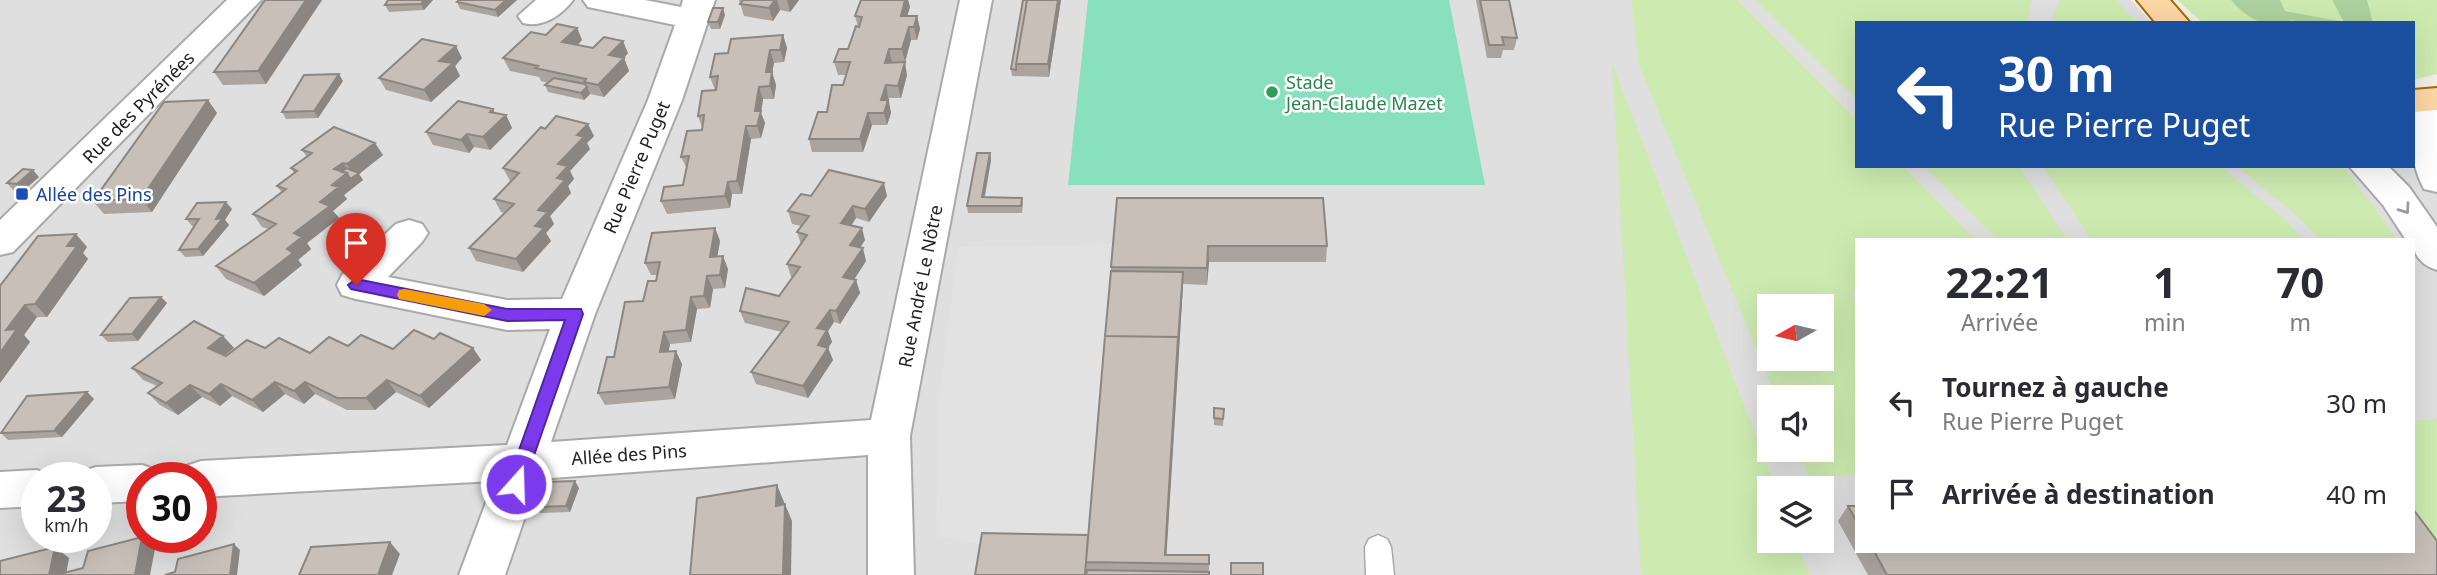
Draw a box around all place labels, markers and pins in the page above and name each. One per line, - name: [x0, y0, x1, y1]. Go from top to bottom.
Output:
- place label: Stade Jean-Claude Mazet: [1284, 70, 1443, 115]
- marker: Stade Jean-Claude Mazet: [1264, 84, 1280, 100]
- place label: Allée des Pins: [36, 182, 152, 206]
- marker: Allée des Pins: [14, 186, 30, 202]
- pin: [326, 213, 386, 285]

